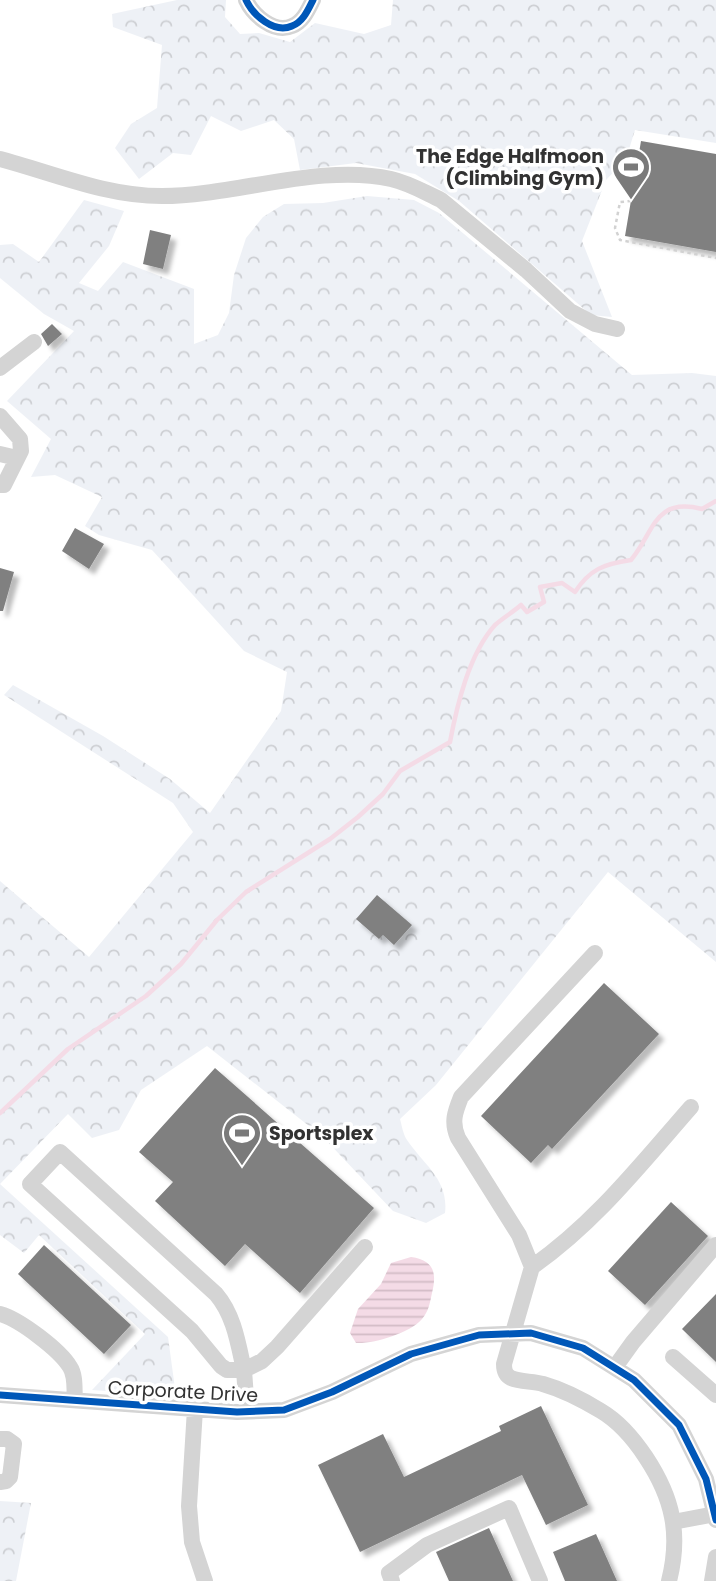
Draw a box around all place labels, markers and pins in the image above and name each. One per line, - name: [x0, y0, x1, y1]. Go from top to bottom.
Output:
- place label: The Edge Halfmoon (Climbing Gym): [416, 143, 604, 192]
- sports icon: The Edge Halfmoon (Climbing Gym): [610, 146, 652, 201]
- sports icon: Sportsplex: [221, 1112, 263, 1167]
- place label: Sportsplex: [269, 1120, 374, 1147]

